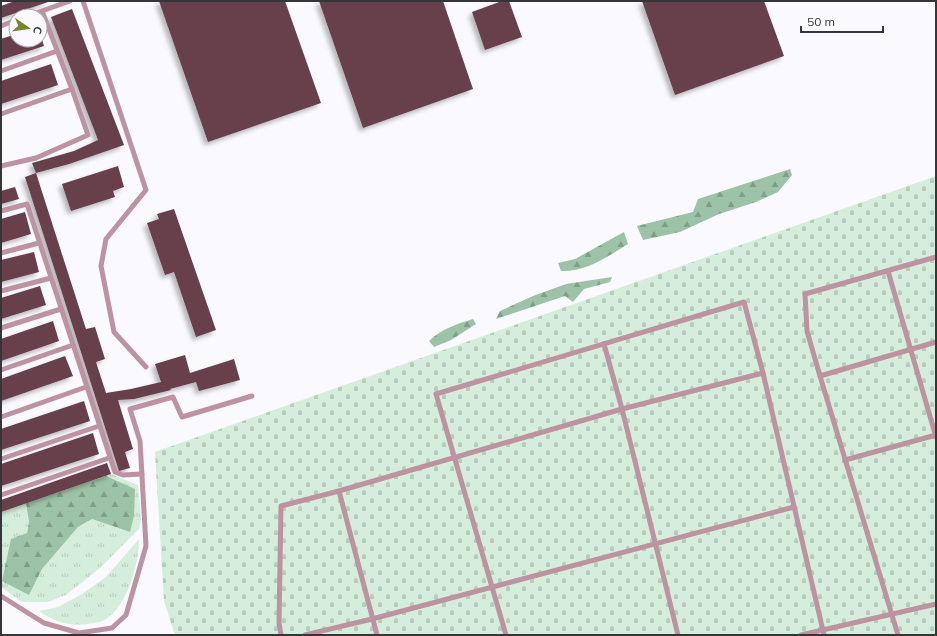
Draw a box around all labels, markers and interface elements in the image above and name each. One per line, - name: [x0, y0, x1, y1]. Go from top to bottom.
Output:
- north arrow: [8, 8, 48, 48]
- scale bar: [801, 8, 883, 34]
- text: 50 m: [807, 14, 835, 29]
- text: С: [30, 25, 45, 36]

